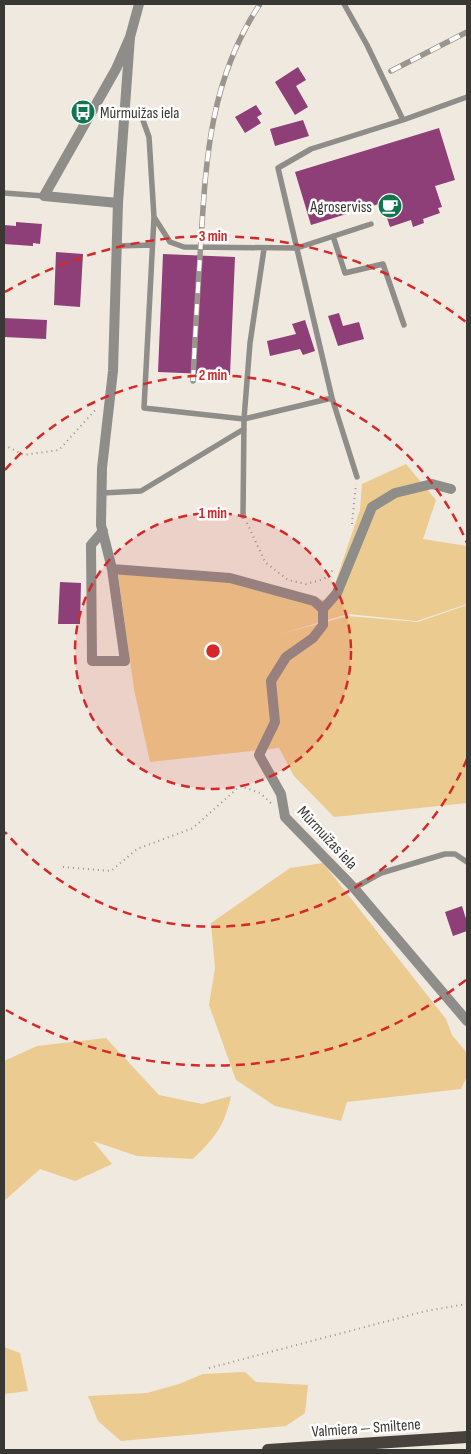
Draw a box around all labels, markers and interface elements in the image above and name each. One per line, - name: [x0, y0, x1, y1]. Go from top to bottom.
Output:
- bus stop icon: Mūrmuižas iela: [70, 99, 96, 125]
- place label: Mūrmuižas iela: [100, 104, 179, 123]
- cafe icon: Agroserviss: [377, 193, 403, 219]
- place label: Agroserviss: [309, 198, 372, 217]
- text: 3 min: [199, 227, 227, 246]
- text: 2 min: [199, 366, 227, 385]
- text: 1 min: [199, 504, 227, 523]
- centre of rings: [204, 642, 222, 660]
- street label: Mūrmuižas iela: [293, 802, 361, 874]
- street label: Valmiera — Smiltene: [311, 1415, 421, 1442]

